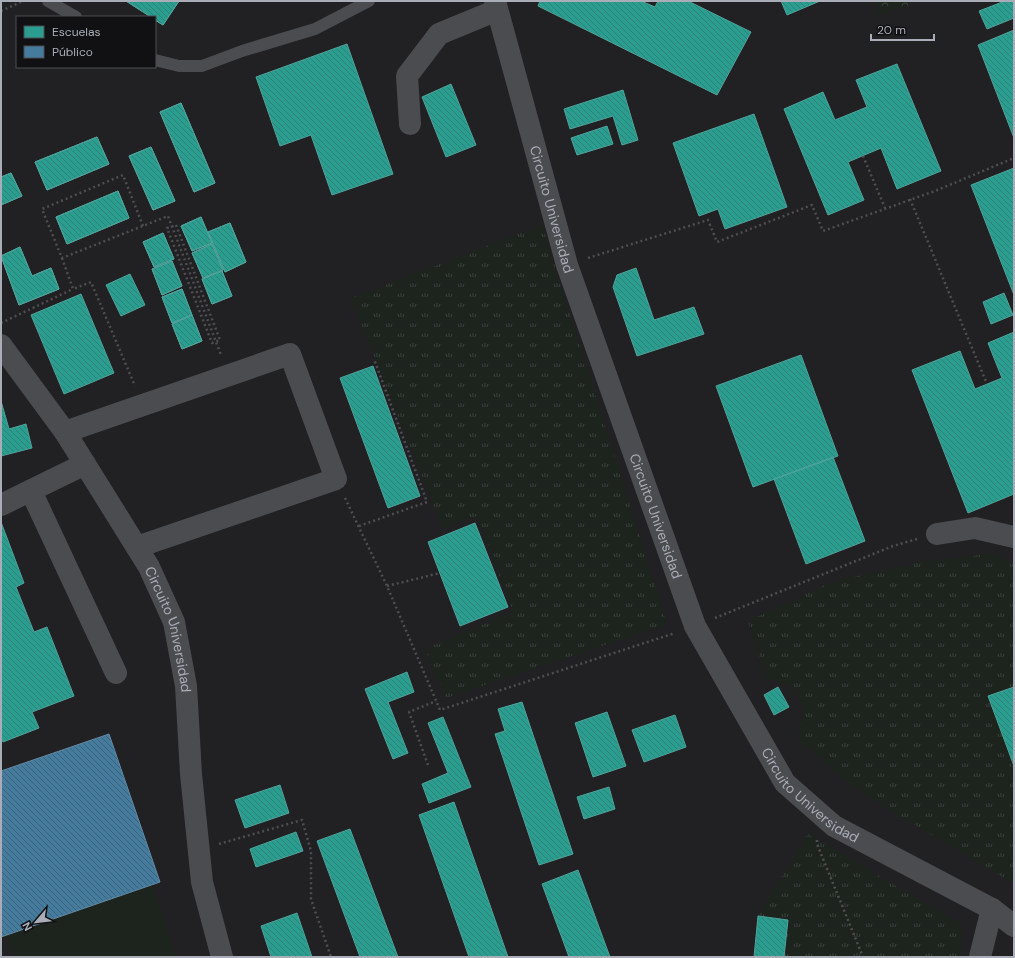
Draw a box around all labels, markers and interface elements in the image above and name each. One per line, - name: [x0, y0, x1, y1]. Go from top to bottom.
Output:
- legend: [16, 16, 156, 68]
- scale bar: [871, 16, 934, 42]
- text: 20 m: [877, 22, 906, 38]
- text: Escuelas: [52, 24, 101, 40]
- text: Público: [52, 44, 93, 60]
- street label: Circuito Universidad: [526, 144, 578, 276]
- street label: Circuito Universidad: [626, 451, 686, 581]
- street label: Circuito Universidad: [141, 564, 195, 693]
- street label: Circuito Universidad: [758, 744, 862, 846]
- north arrow: [16, 902, 56, 942]
- text: N: [19, 920, 35, 934]

